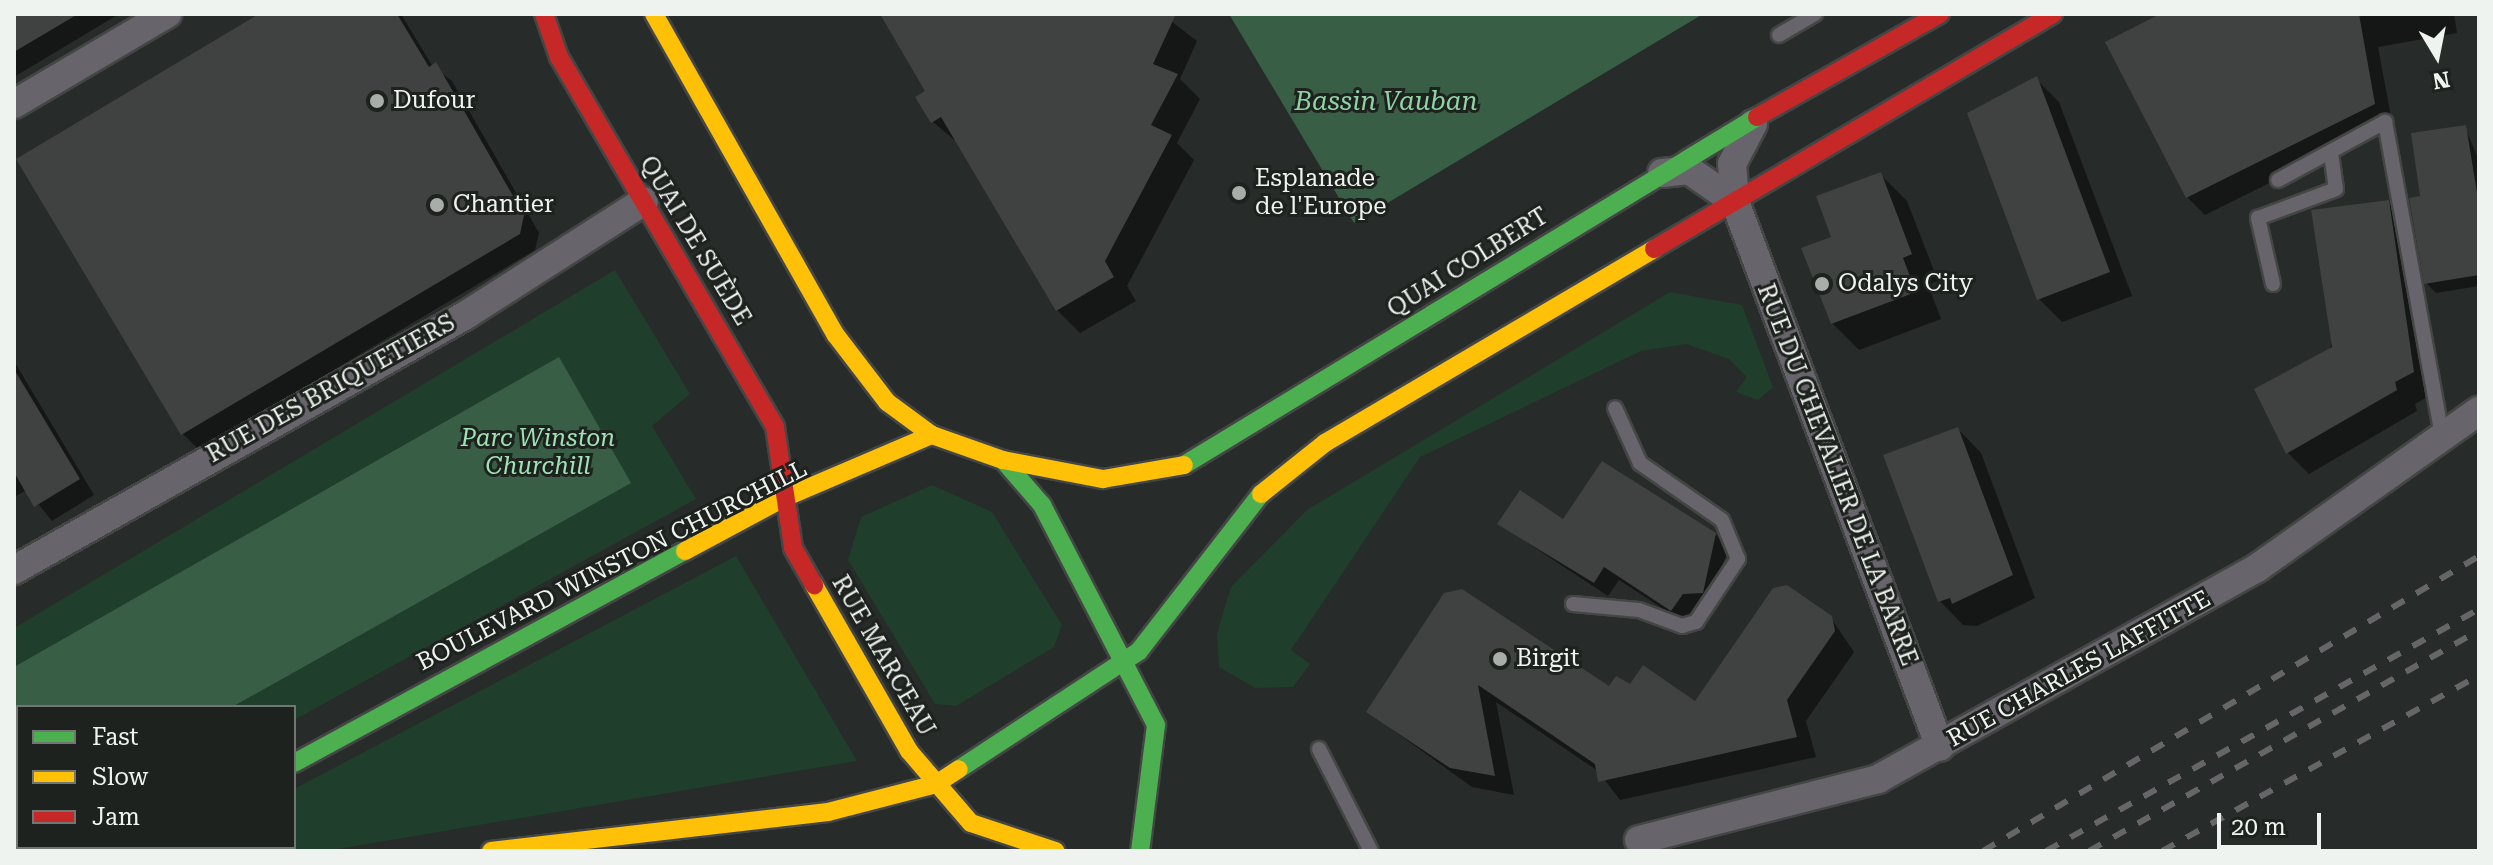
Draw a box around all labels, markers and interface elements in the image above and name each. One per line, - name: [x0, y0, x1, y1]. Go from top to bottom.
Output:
- north arrow: [2397, 16, 2477, 96]
- text: N: [2431, 66, 2452, 94]
- water label: Bassin Vauban: [1294, 86, 1478, 118]
- place label: Dufour: [393, 87, 475, 115]
- marker: Dufour: [368, 92, 386, 110]
- street label: QUAI DE SUÈDE: [633, 151, 757, 331]
- place label: Esplanade de l'Europe: [1255, 165, 1386, 221]
- marker: Esplanade de l'Europe: [1230, 184, 1248, 202]
- place label: Chantier: [453, 191, 554, 219]
- marker: Chantier: [428, 196, 446, 214]
- street label: QUAI COLBERT: [1382, 202, 1554, 324]
- place label: Odalys City: [1838, 270, 1973, 298]
- marker: Odalys City: [1813, 275, 1831, 293]
- street label: RUE DU CHEVALIER DE LA BARRE: [1751, 280, 1923, 670]
- street label: RUE DES BRIQUETIERS: [202, 309, 460, 469]
- park label: Parc Winston Churchill: [461, 425, 615, 481]
- street label: BOULEVARD WINSTON CHURCHILL: [412, 455, 812, 677]
- street label: RUE MARCEAU: [825, 570, 941, 742]
- street label: RUE CHARLES LAFFITTE: [1942, 585, 2216, 753]
- place label: Birgit: [1516, 645, 1579, 673]
- marker: Birgit: [1491, 650, 1509, 668]
- legend: [16, 705, 296, 849]
- text: Fast: [92, 723, 139, 751]
- text: Slow: [92, 763, 148, 791]
- scale bar: [2221, 797, 2325, 847]
- text: Jam: [92, 803, 140, 831]
- text: 20 m: [2231, 813, 2286, 841]

